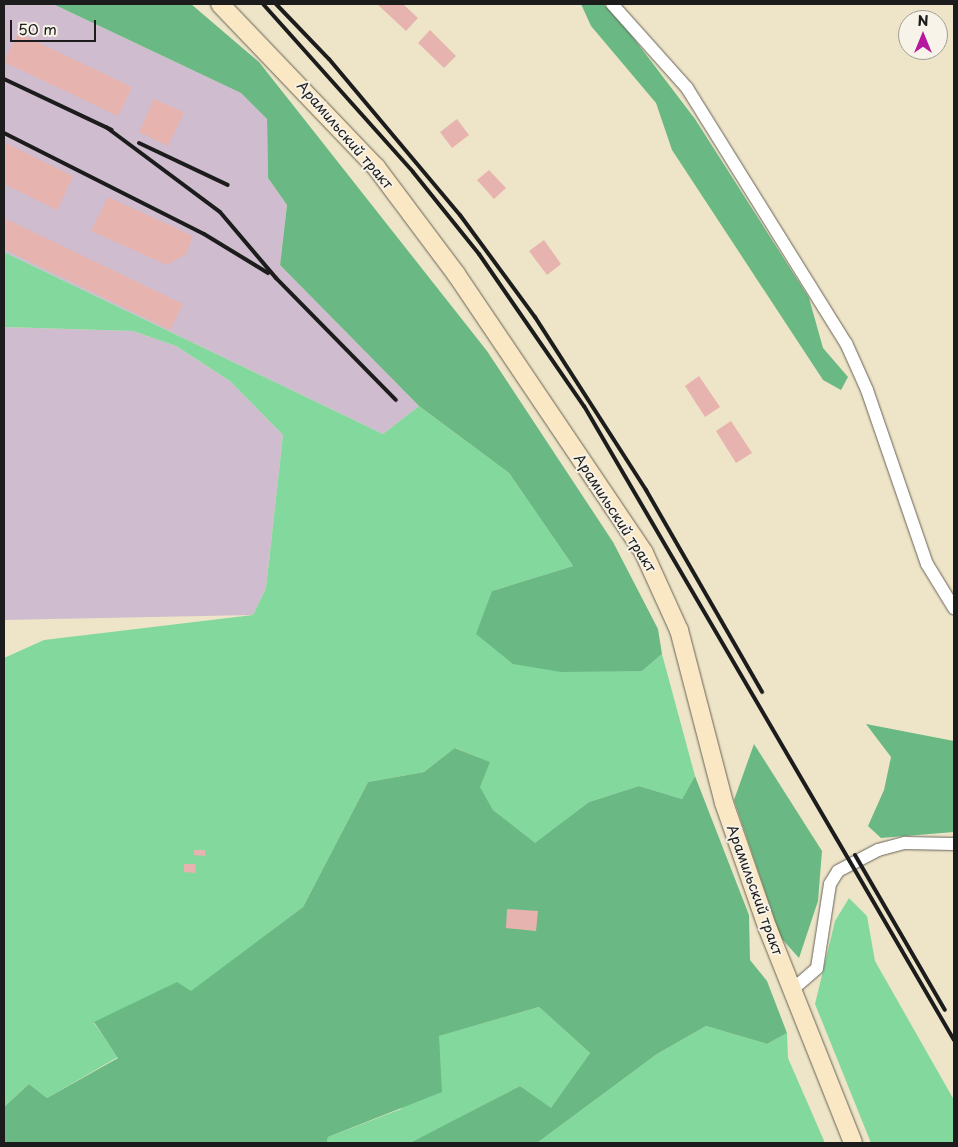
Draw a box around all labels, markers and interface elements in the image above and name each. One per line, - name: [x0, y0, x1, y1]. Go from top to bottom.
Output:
- scale bar: [12, 10, 99, 42]
- north arrow: [898, 10, 948, 60]
- text: N: [917, 10, 929, 31]
- text: 50 m: [18, 17, 57, 40]
- street label: Арамильский тракт: [294, 78, 396, 192]
- street label: Арамильский тракт: [571, 451, 659, 575]
- street label: Арамильский тракт: [724, 823, 786, 957]

